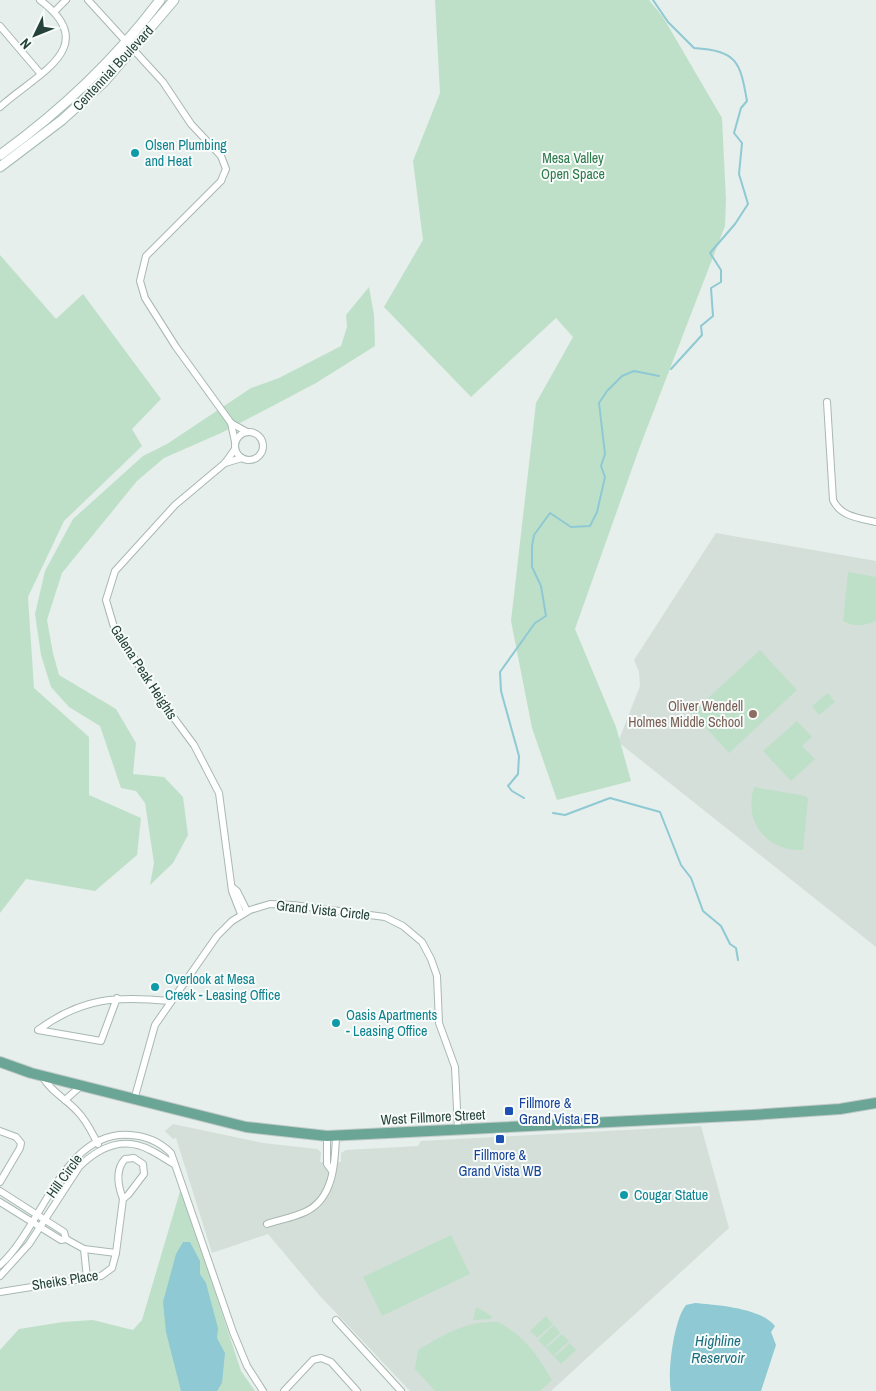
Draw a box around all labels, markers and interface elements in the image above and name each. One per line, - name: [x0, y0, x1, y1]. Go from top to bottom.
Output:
- north arrow: [10, 10, 60, 60]
- street label: Centennial Boulevard: [69, 21, 157, 115]
- text: N: [16, 35, 35, 53]
- place label: Olsen Plumbing and Heat: [145, 136, 227, 170]
- marker: Olsen Plumbing and Heat: [129, 147, 141, 159]
- park label: Mesa Valley Open Space: [541, 149, 605, 183]
- street label: Galena Peak Heights: [107, 621, 181, 723]
- place label: Oliver Wendell Holmes Middle School: [628, 697, 743, 731]
- marker: Oliver Wendell Holmes Middle School: [747, 708, 759, 720]
- street label: Grand Vista Circle: [275, 896, 371, 924]
- place label: Overlook at Mesa Creek - Leasing Office: [165, 970, 280, 1004]
- marker: Overlook at Mesa Creek - Leasing Office: [149, 981, 161, 993]
- place label: Oasis Apartments - Leasing Office: [346, 1006, 438, 1040]
- marker: Oasis Apartments - Leasing Office: [330, 1017, 342, 1029]
- place label: Fillmore & Grand Vista EB: [519, 1094, 599, 1128]
- street label: West Fillmore Street: [380, 1105, 486, 1129]
- marker: Fillmore & Grand Vista EB: [503, 1105, 515, 1117]
- marker: Fillmore & Grand Vista WB: [494, 1133, 506, 1145]
- place label: Fillmore & Grand Vista WB: [459, 1146, 542, 1180]
- street label: Hill Circle: [42, 1151, 86, 1201]
- place label: Cougar Statue: [634, 1186, 708, 1204]
- marker: Cougar Statue: [618, 1189, 630, 1201]
- street label: Sheiks Place: [30, 1266, 100, 1294]
- water label: Highline Reservoir: [691, 1330, 746, 1368]

